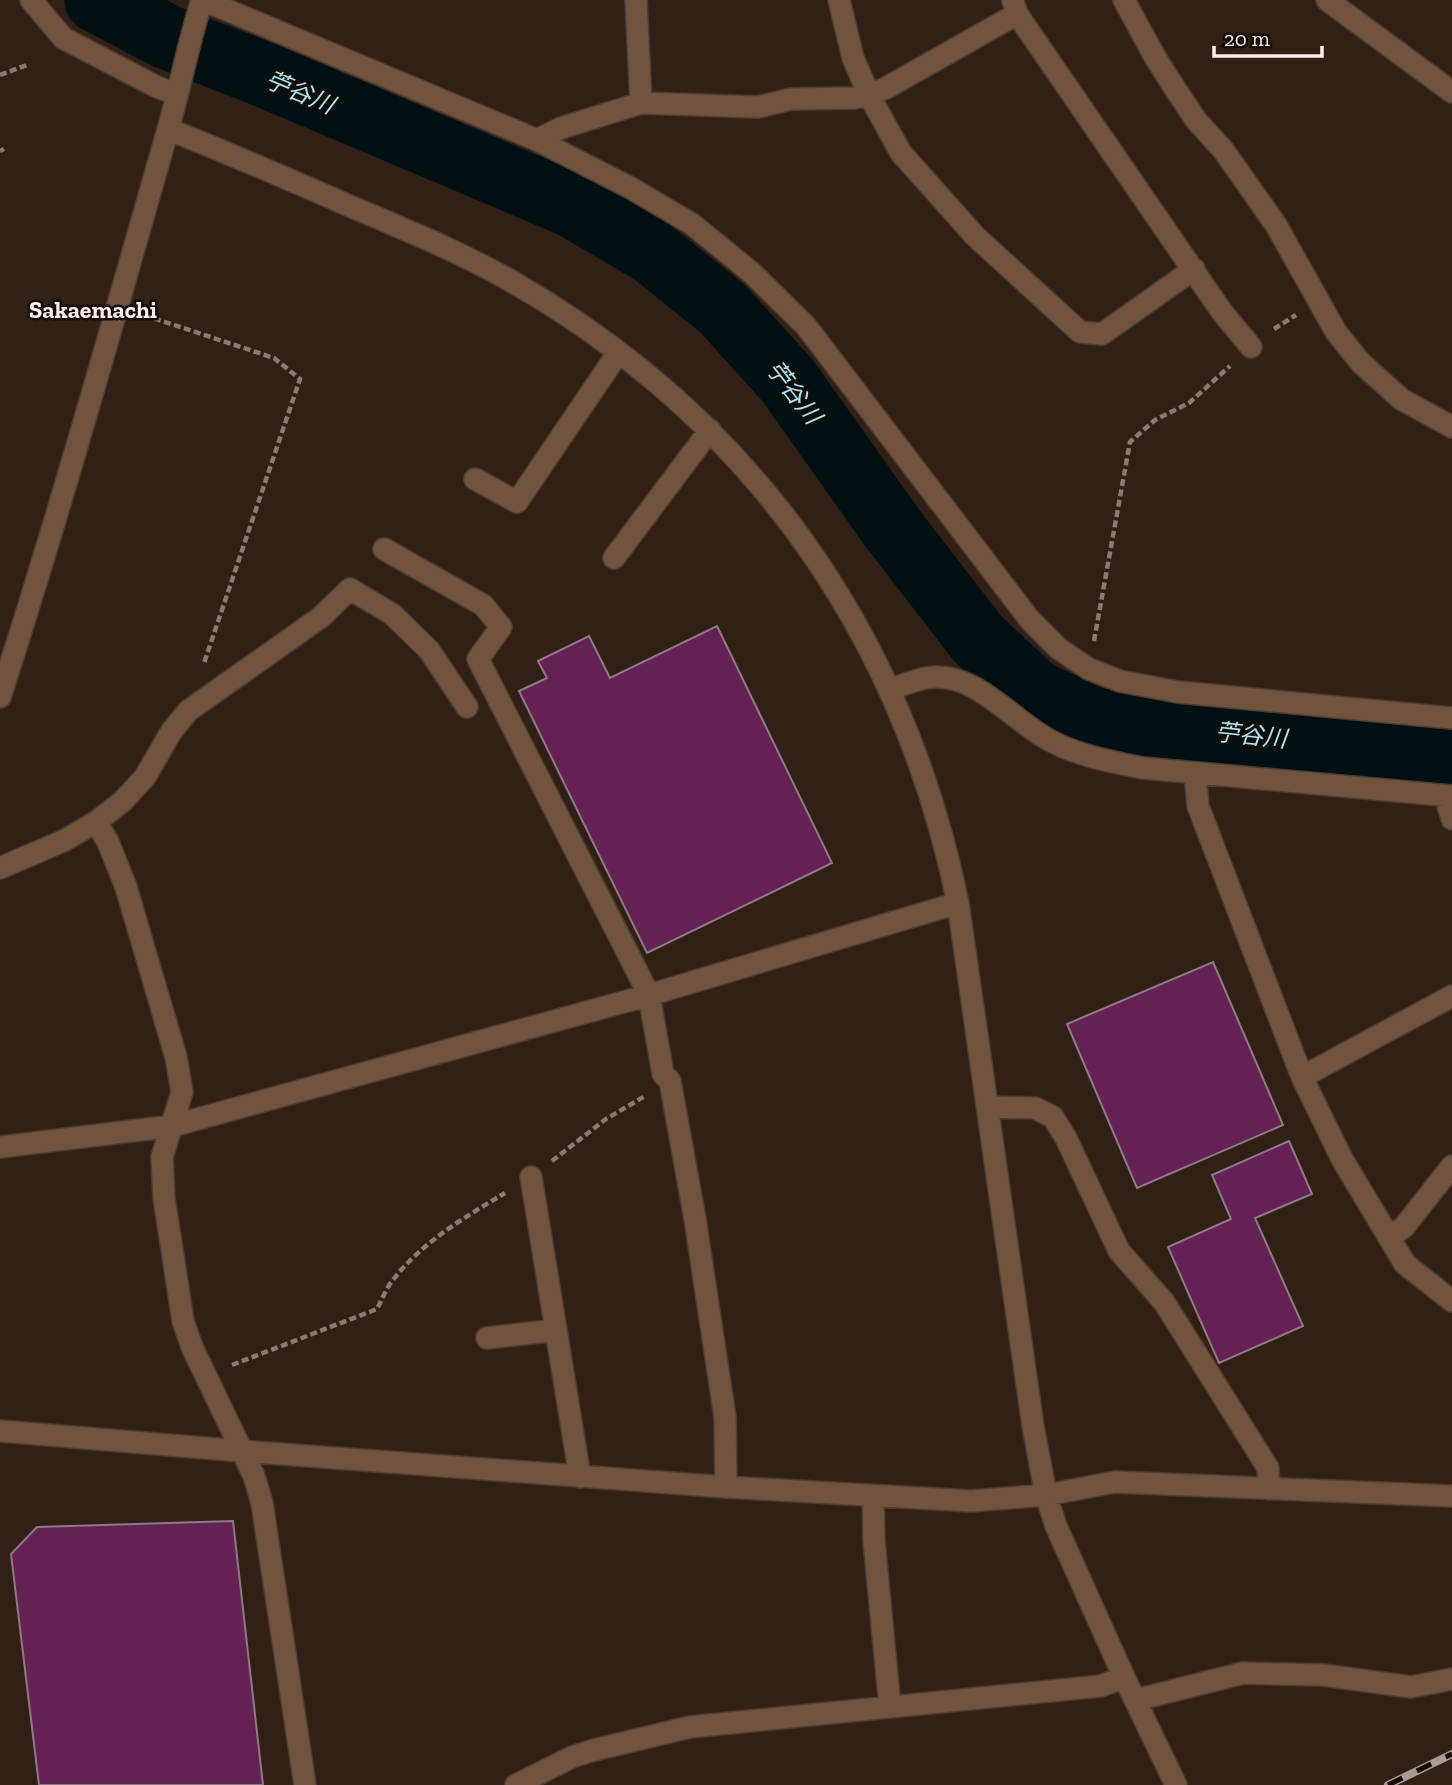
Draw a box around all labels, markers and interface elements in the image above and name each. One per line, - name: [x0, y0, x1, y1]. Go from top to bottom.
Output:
- scale bar: [1214, 14, 1322, 58]
- text: 20 m: [1224, 26, 1270, 51]
- water label: 苧谷川: [261, 65, 342, 121]
- district label: Sakaemachi: [29, 295, 157, 324]
- water label: 苧谷川: [760, 355, 829, 432]
- water label: 苧谷川: [1214, 717, 1291, 753]

